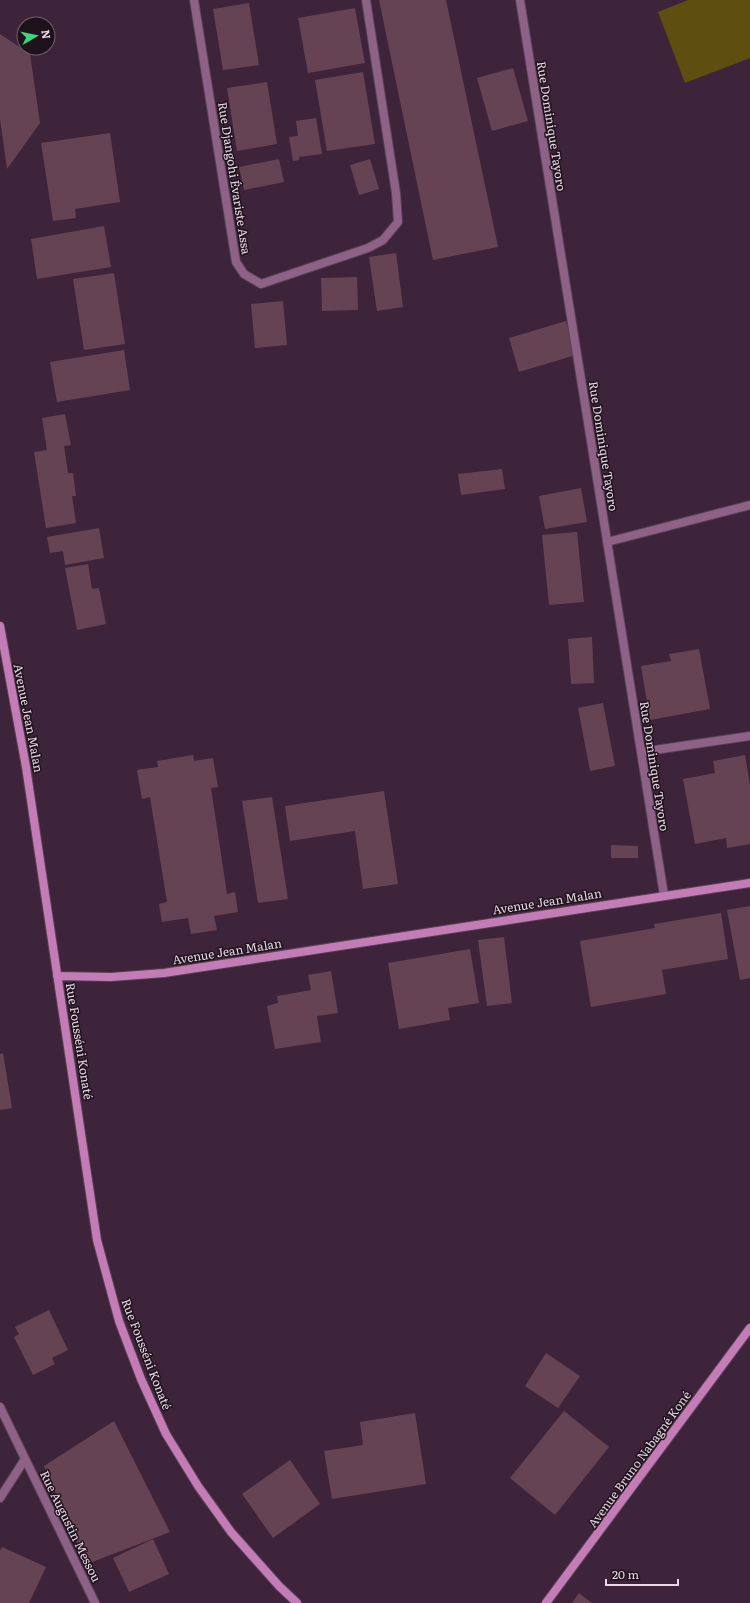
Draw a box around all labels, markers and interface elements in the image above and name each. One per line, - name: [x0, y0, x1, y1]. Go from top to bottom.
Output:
- north arrow: [16, 16, 56, 56]
- text: N: [38, 28, 55, 40]
- street label: Rue Dominique Tayoro: [533, 60, 571, 192]
- street label: Rue Djangohi Évariste Assa: [214, 100, 256, 256]
- street label: Rue Dominique Tayoro: [585, 380, 623, 512]
- street label: Avenue Jean Malan: [10, 662, 48, 774]
- street label: Rue Dominique Tayoro: [636, 700, 674, 832]
- street label: Avenue Jean Malan: [491, 883, 603, 919]
- street label: Avenue Jean Malan: [171, 933, 283, 969]
- street label: Rue Fousséni Konaté: [62, 981, 98, 1101]
- street label: Rue Fousséni Konaté: [117, 1296, 177, 1412]
- street label: Avenue Bruno Nabagné Koné: [583, 1387, 695, 1531]
- street label: Rue Augustin Messou: [36, 1467, 106, 1585]
- scale bar: [606, 1561, 678, 1587]
- text: 20 m: [612, 1565, 639, 1583]

